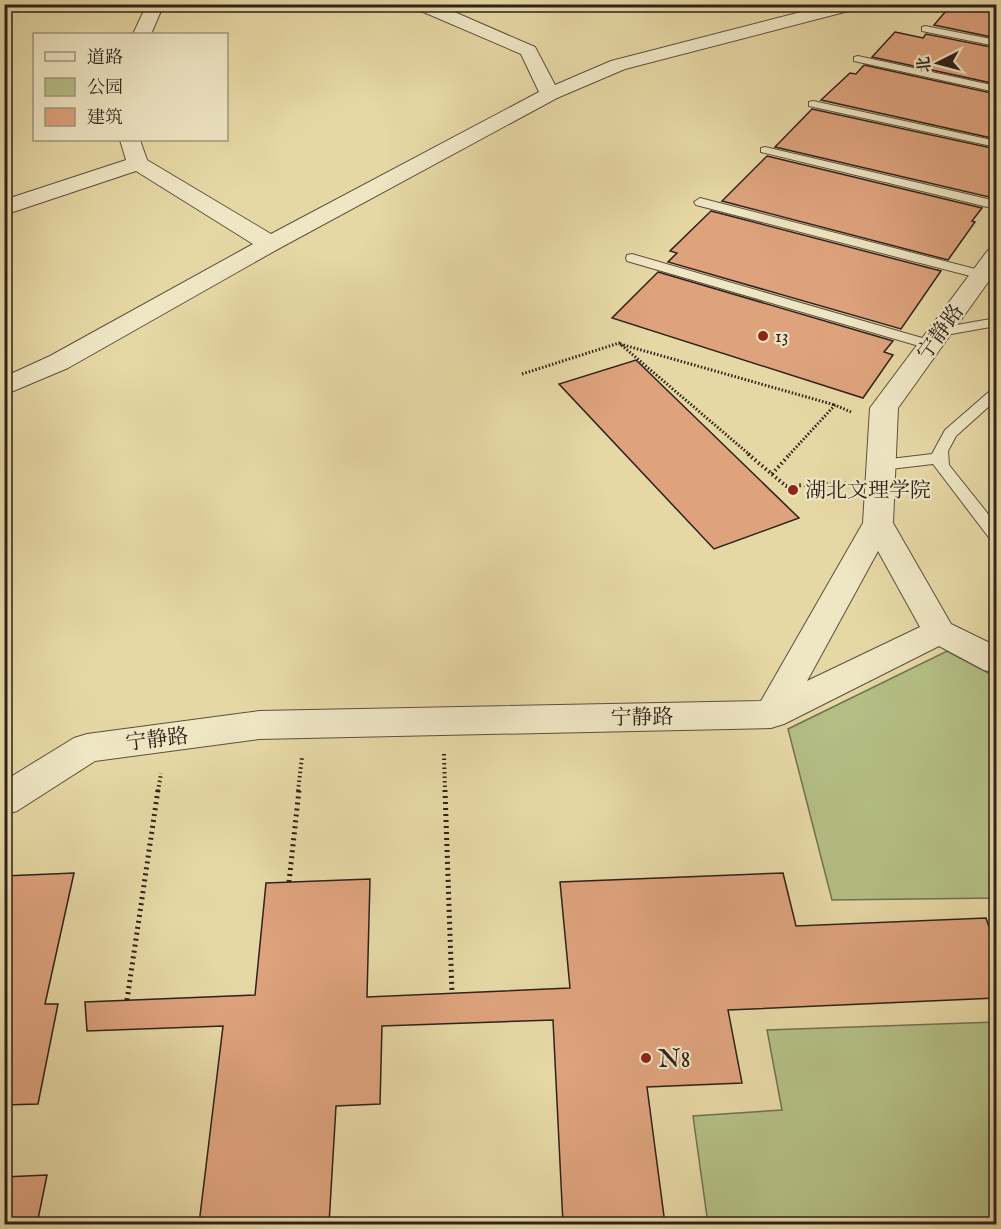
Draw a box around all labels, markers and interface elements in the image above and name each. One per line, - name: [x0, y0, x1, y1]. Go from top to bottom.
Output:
- legend: [33, 33, 228, 141]
- north arrow: [908, 33, 968, 93]
- text: 道路: [87, 47, 123, 70]
- text: 北: [914, 55, 936, 73]
- text: 公园: [87, 77, 123, 100]
- text: 建筑: [87, 107, 123, 130]
- street label: 宁静路: [912, 299, 971, 366]
- place label: 13: [775, 326, 788, 349]
- marker: 13: [756, 329, 770, 343]
- place label: 湖北文理学院: [805, 478, 931, 505]
- marker: 湖北文理学院: [786, 483, 800, 497]
- street label: 宁静路: [610, 704, 674, 733]
- street label: 宁静路: [124, 723, 190, 758]
- place label: N8: [658, 1043, 691, 1076]
- marker: N8: [639, 1051, 653, 1065]

